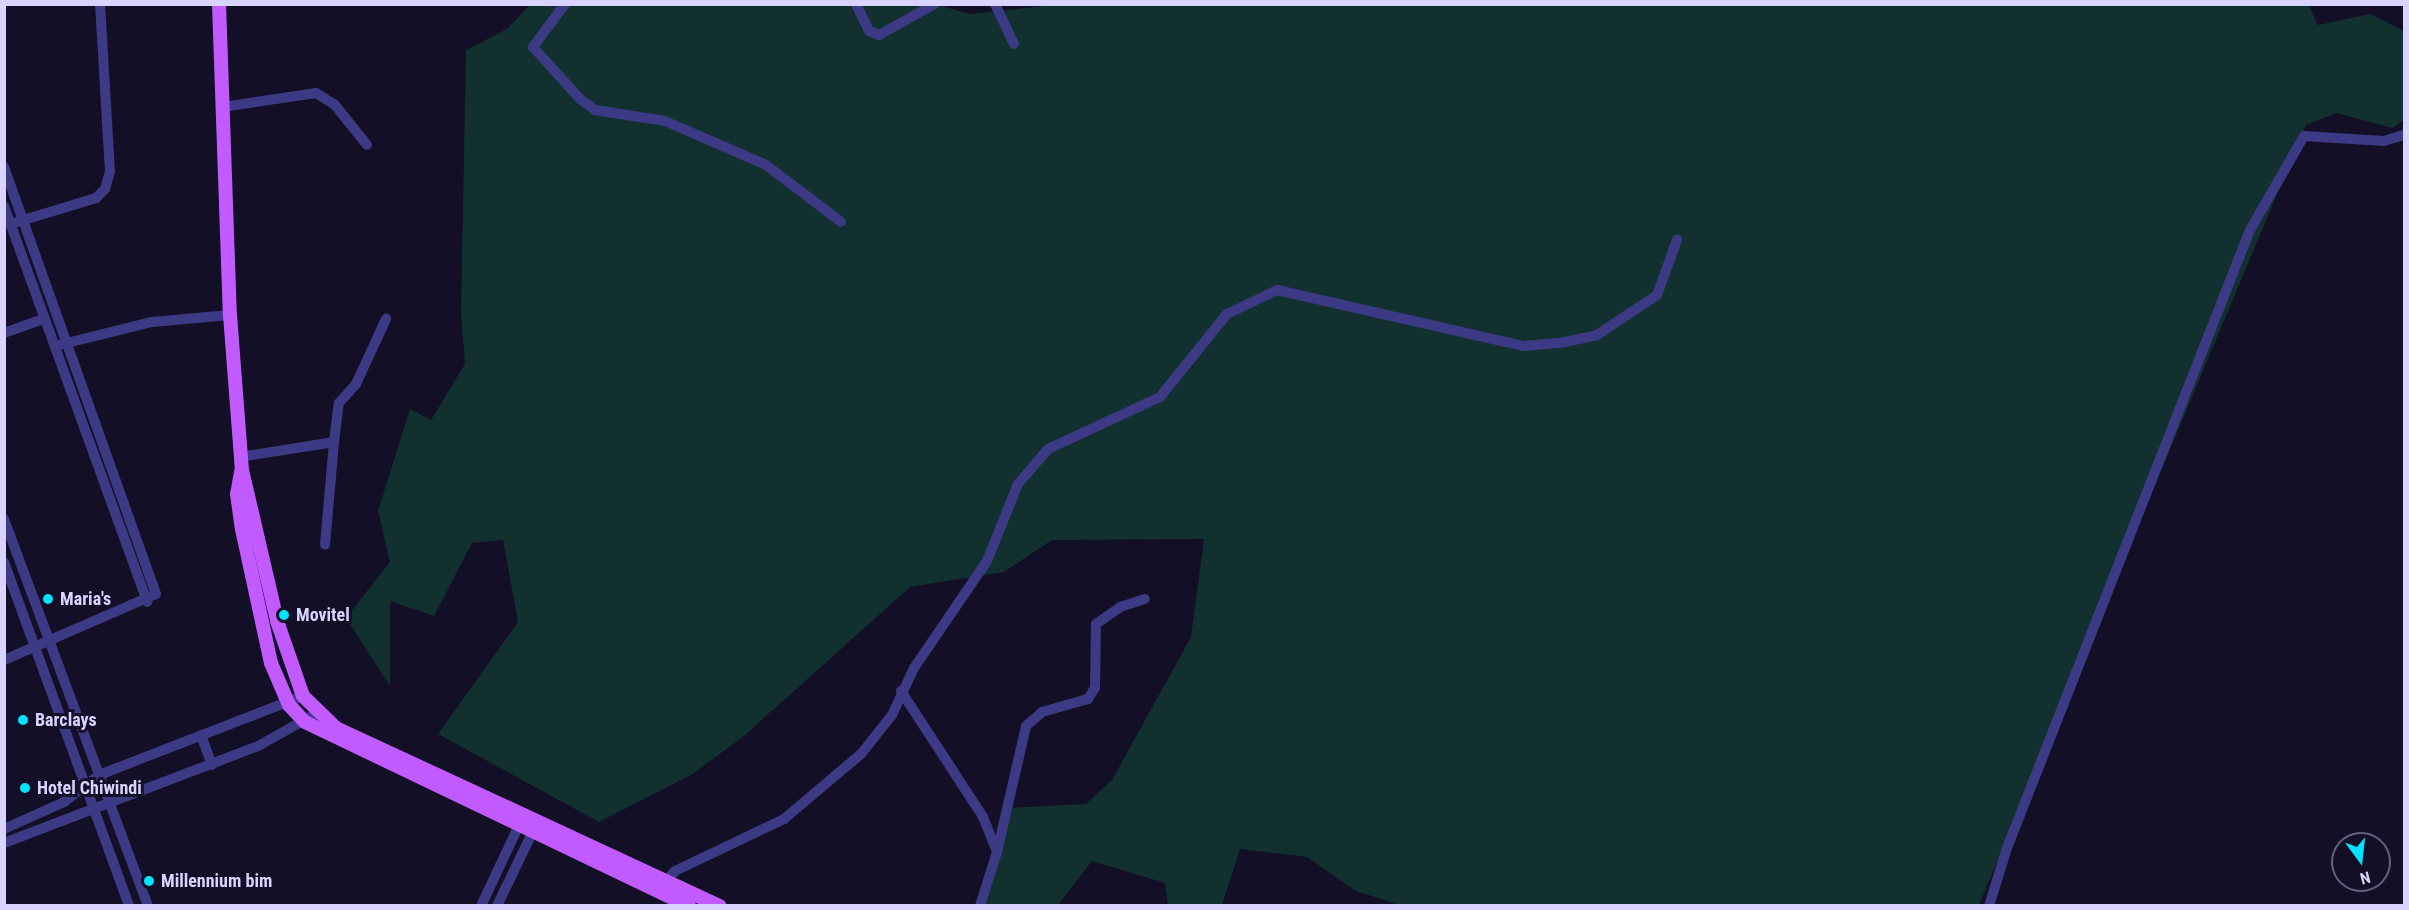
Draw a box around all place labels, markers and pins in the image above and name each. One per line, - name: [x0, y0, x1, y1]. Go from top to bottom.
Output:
- place label: Maria's: [60, 588, 111, 610]
- marker: Maria's: [41, 592, 55, 606]
- place label: Movitel: [296, 604, 350, 626]
- marker: Movitel: [277, 608, 291, 622]
- place label: Barclays: [35, 709, 97, 731]
- marker: Barclays: [16, 713, 30, 727]
- place label: Hotel Chiwindi: [37, 777, 142, 799]
- marker: Hotel Chiwindi: [18, 781, 32, 795]
- place label: Millennium bim: [161, 870, 272, 892]
- marker: Millennium bim: [142, 874, 156, 888]

